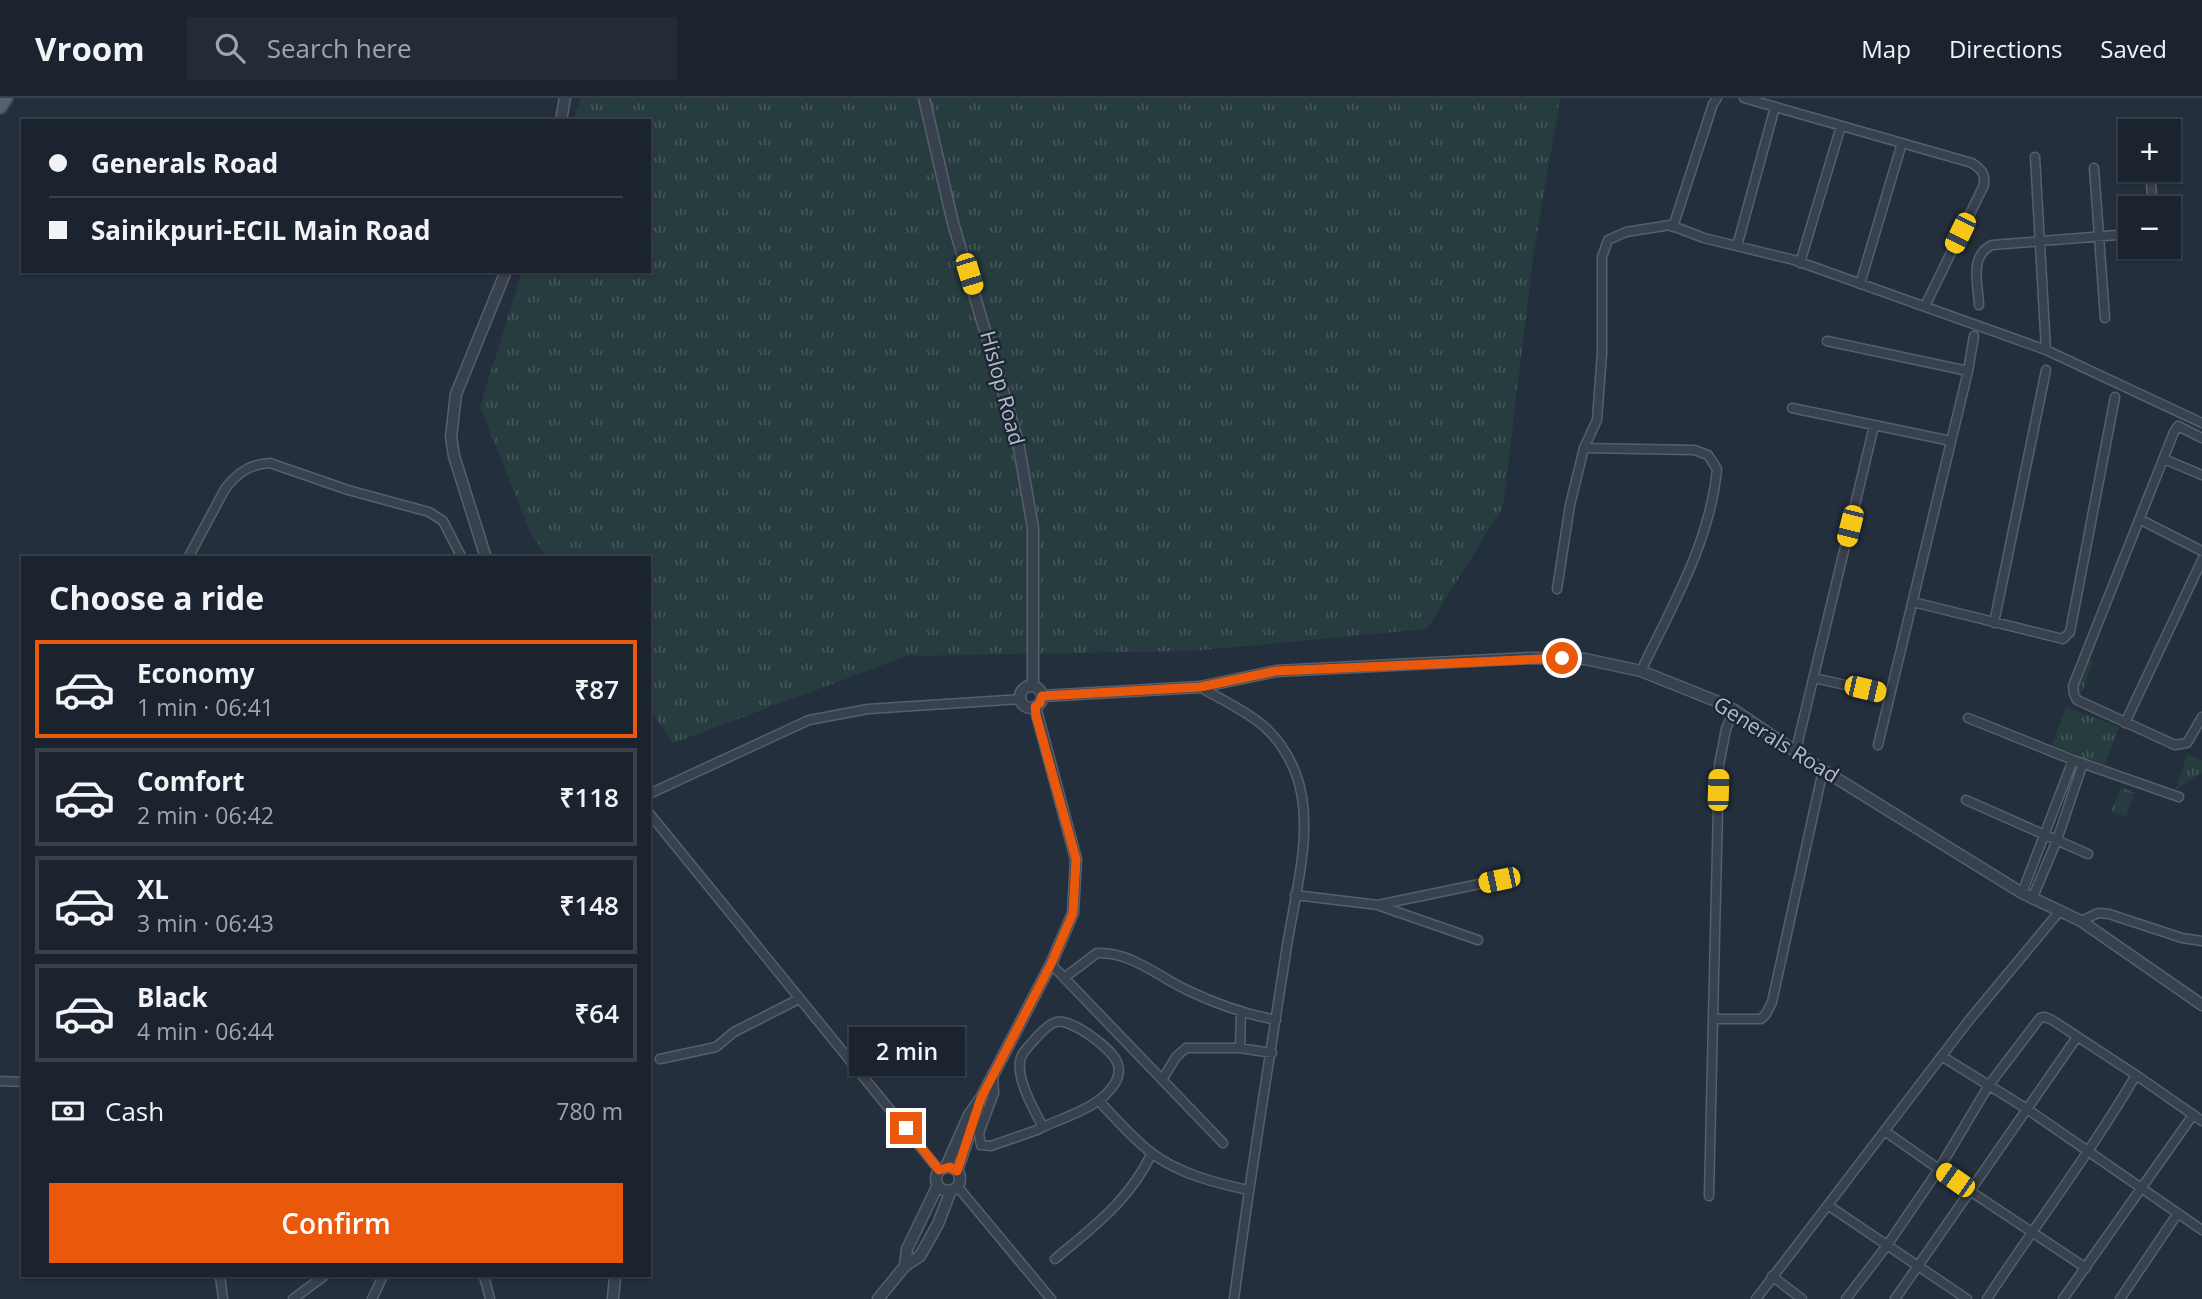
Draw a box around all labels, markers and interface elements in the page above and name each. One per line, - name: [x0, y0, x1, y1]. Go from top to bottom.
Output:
- search box: [187, 17, 677, 80]
- text: Vroom: [35, 26, 145, 71]
- icon: search: [211, 29, 249, 67]
- text: Search here: [267, 30, 412, 66]
- text: Map: [1861, 32, 1911, 65]
- text: Directions: [1949, 32, 2062, 65]
- text: Saved: [2100, 32, 2167, 65]
- map controls: [2118, 119, 2181, 259]
- button: +: [2118, 119, 2181, 182]
- text: Generals Road: [91, 145, 278, 181]
- button: −: [2118, 196, 2181, 259]
- car: [1942, 210, 1979, 256]
- text: Sainikpuri-ECIL Main Road: [91, 212, 430, 248]
- car: [953, 251, 986, 297]
- street label: Hislop Road: [974, 328, 1032, 448]
- car: [1835, 503, 1866, 549]
- text: Choose a ride: [49, 576, 264, 619]
- route start: [1546, 642, 1578, 674]
- text: Economy: [137, 655, 255, 691]
- icon: car: [53, 658, 116, 721]
- text: ₹87: [574, 671, 619, 707]
- car: [1843, 674, 1888, 704]
- street label: Generals Road: [1709, 689, 1845, 789]
- text: 1 min · 06:41: [137, 691, 274, 723]
- text: Comfort: [137, 763, 244, 799]
- icon: car: [53, 766, 116, 829]
- car: [1707, 769, 1730, 811]
- text: ₹118: [560, 779, 619, 815]
- text: 2 min · 06:42: [137, 799, 274, 831]
- car: [1477, 865, 1522, 895]
- text: XL: [137, 871, 169, 907]
- icon: car: [53, 874, 116, 937]
- text: ₹148: [560, 887, 619, 923]
- text: 3 min · 06:43: [137, 907, 274, 939]
- text: Black: [137, 979, 208, 1015]
- icon: car: [53, 982, 116, 1045]
- text: ₹64: [574, 995, 619, 1031]
- text: 4 min · 06:44: [137, 1015, 274, 1047]
- callout: 2 min: [848, 1026, 964, 1076]
- text: 2 min: [876, 1035, 938, 1067]
- icon: cash: [49, 1092, 87, 1130]
- text: Cash: [105, 1093, 164, 1129]
- text: 780 m: [556, 1095, 623, 1127]
- route end: [890, 1112, 922, 1144]
- car: [1932, 1159, 1979, 1201]
- button: Confirm: [49, 1183, 623, 1263]

